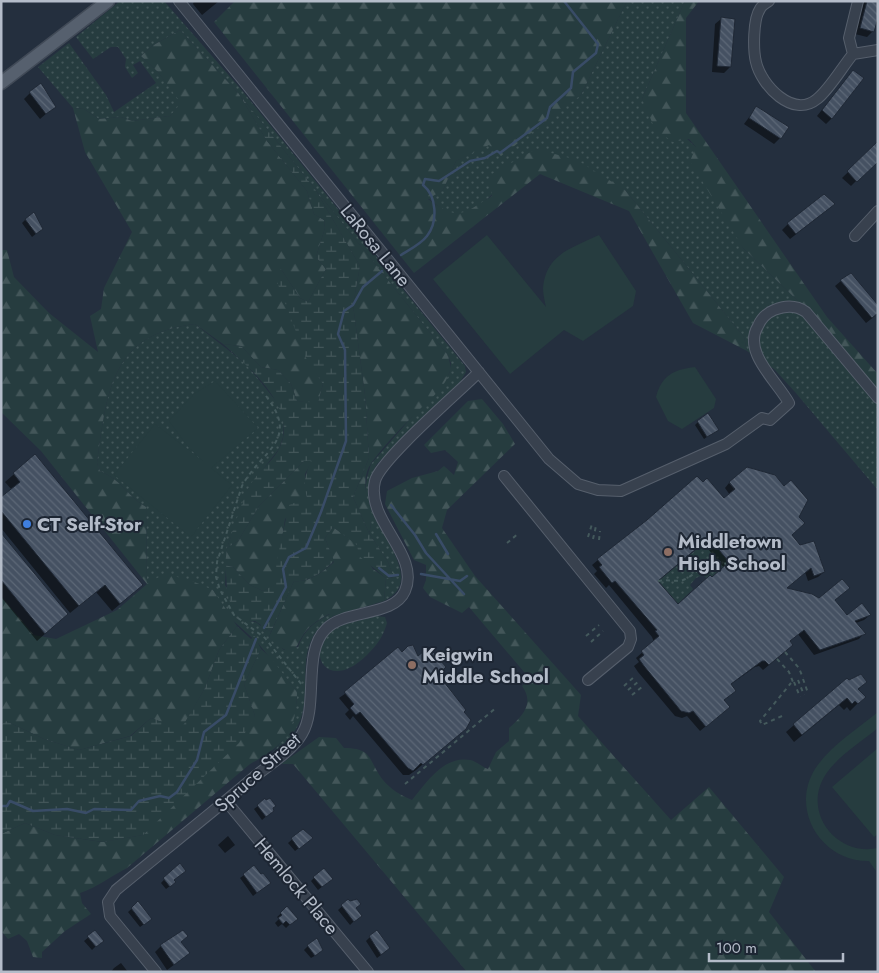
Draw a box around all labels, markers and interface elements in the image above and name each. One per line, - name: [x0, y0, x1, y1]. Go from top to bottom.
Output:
- street label: LaRosa Lane: [334, 198, 417, 292]
- place label: CT Self-Stor: [37, 511, 142, 538]
- marker: CT Self-Stor: [21, 518, 33, 530]
- place label: Middletown High School: [678, 528, 786, 577]
- marker: Middletown High School: [662, 546, 674, 558]
- place label: Keigwin Middle School: [422, 641, 549, 690]
- marker: Keigwin Middle School: [406, 659, 418, 671]
- street label: Spruce Street: [208, 726, 307, 818]
- street label: Hemlock Place: [248, 832, 345, 941]
- scale bar: [709, 930, 843, 962]
- text: 100 m: [716, 937, 757, 959]

